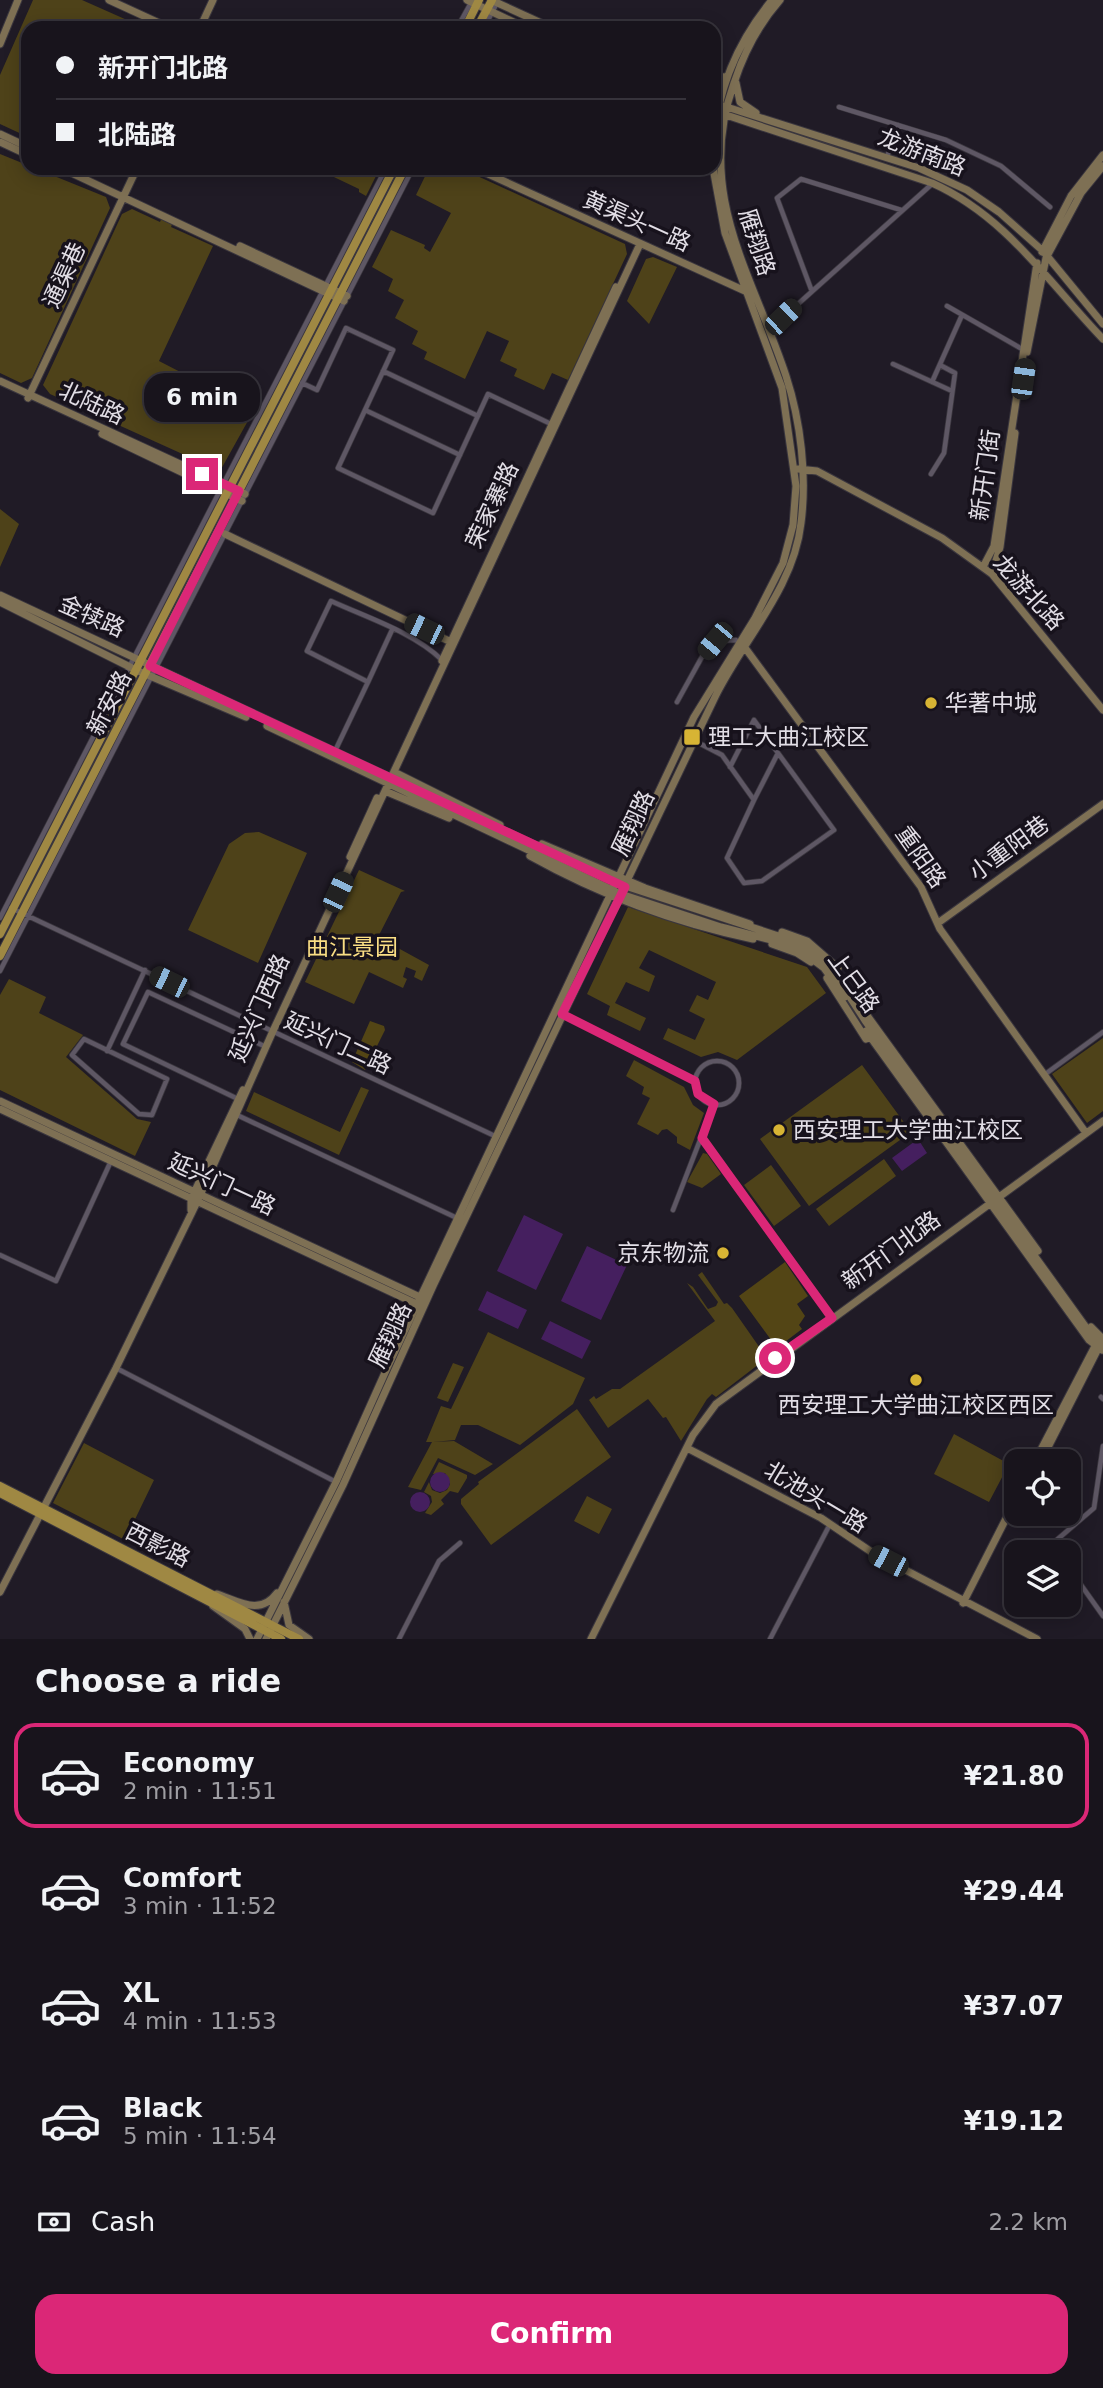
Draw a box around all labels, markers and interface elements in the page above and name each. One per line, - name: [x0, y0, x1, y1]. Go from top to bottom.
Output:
- text: 新开门北路: [98, 53, 228, 83]
- text: 北陆路: [98, 120, 176, 150]
- street label: 龙游南路: [874, 123, 970, 181]
- street label: 黄渠头一路: [579, 186, 695, 256]
- street label: 雁翔路: [734, 205, 780, 279]
- street label: 通渠巷: [38, 238, 90, 312]
- car: [761, 295, 806, 339]
- car: [1010, 357, 1037, 401]
- callout: 6 min: [144, 372, 260, 421]
- street label: 北陆路: [55, 377, 129, 429]
- text: 6 min: [166, 384, 238, 410]
- street label: 新开门街: [966, 428, 1004, 522]
- route end: [186, 458, 218, 490]
- street label: 荣家寨路: [461, 458, 523, 552]
- street label: 龙游北路: [989, 549, 1069, 635]
- street label: 金犊路: [55, 590, 129, 642]
- car: [401, 610, 448, 648]
- car: [694, 618, 737, 664]
- street label: 新安路: [82, 666, 136, 740]
- place label: 华著中城: [945, 690, 1037, 716]
- marker: 华著中城: [923, 695, 939, 711]
- place label: 理工大曲江校区: [708, 724, 869, 750]
- marker: 理工大曲江校区: [682, 727, 702, 747]
- street label: 雁翔路: [607, 786, 659, 860]
- street label: 小重阳巷: [964, 810, 1054, 886]
- street label: 重阳路: [891, 821, 951, 893]
- car: [320, 869, 357, 915]
- park label: 曲江景园: [306, 934, 398, 960]
- street label: 上巳路: [823, 946, 885, 1018]
- street label: 延兴门西路: [224, 950, 294, 1066]
- car: [146, 963, 193, 1001]
- street label: 延兴门二路: [280, 1007, 396, 1079]
- place label: 西安理工大学曲江校区: [793, 1117, 1023, 1143]
- marker: 西安理工大学曲江校区: [771, 1122, 787, 1138]
- street label: 延兴门一路: [164, 1148, 280, 1220]
- street label: 新开门北路: [837, 1206, 945, 1294]
- place label: 京东物流: [617, 1240, 709, 1266]
- marker: 京东物流: [715, 1245, 731, 1261]
- street label: 雁翔路: [364, 1298, 416, 1372]
- route start: [759, 1342, 791, 1374]
- marker: 西安理工大学曲江校区西区: [908, 1372, 924, 1388]
- place label: 西安理工大学曲江校区西区: [778, 1392, 1054, 1418]
- map controls: [1004, 1449, 1081, 1617]
- button: locate: [1004, 1449, 1081, 1526]
- street label: 北池头一路: [760, 1456, 872, 1538]
- street label: 西影路: [121, 1518, 195, 1572]
- button: layers: [1004, 1540, 1081, 1617]
- car: [865, 1542, 912, 1580]
- text: Choose a ride: [35, 1662, 281, 1700]
- icon: car: [39, 1744, 102, 1807]
- text: Economy: [123, 1748, 254, 1778]
- text: ¥21.80: [964, 1761, 1064, 1791]
- text: 2 min · 11:51: [123, 1778, 277, 1804]
- icon: car: [39, 1859, 102, 1922]
- text: Comfort: [123, 1863, 241, 1893]
- text: ¥29.44: [964, 1876, 1064, 1906]
- text: 3 min · 11:52: [123, 1893, 277, 1919]
- icon: car: [39, 1974, 102, 2037]
- text: XL: [123, 1978, 160, 2008]
- text: ¥37.07: [964, 1991, 1064, 2021]
- text: 4 min · 11:53: [123, 2008, 277, 2034]
- icon: car: [39, 2089, 102, 2152]
- text: Black: [123, 2093, 202, 2123]
- text: ¥19.12: [964, 2106, 1064, 2136]
- text: 5 min · 11:54: [123, 2123, 277, 2149]
- icon: cash: [35, 2203, 73, 2241]
- text: Cash: [91, 2207, 155, 2237]
- text: 2.2 km: [988, 2209, 1068, 2235]
- button: Confirm: [35, 2294, 1068, 2374]

